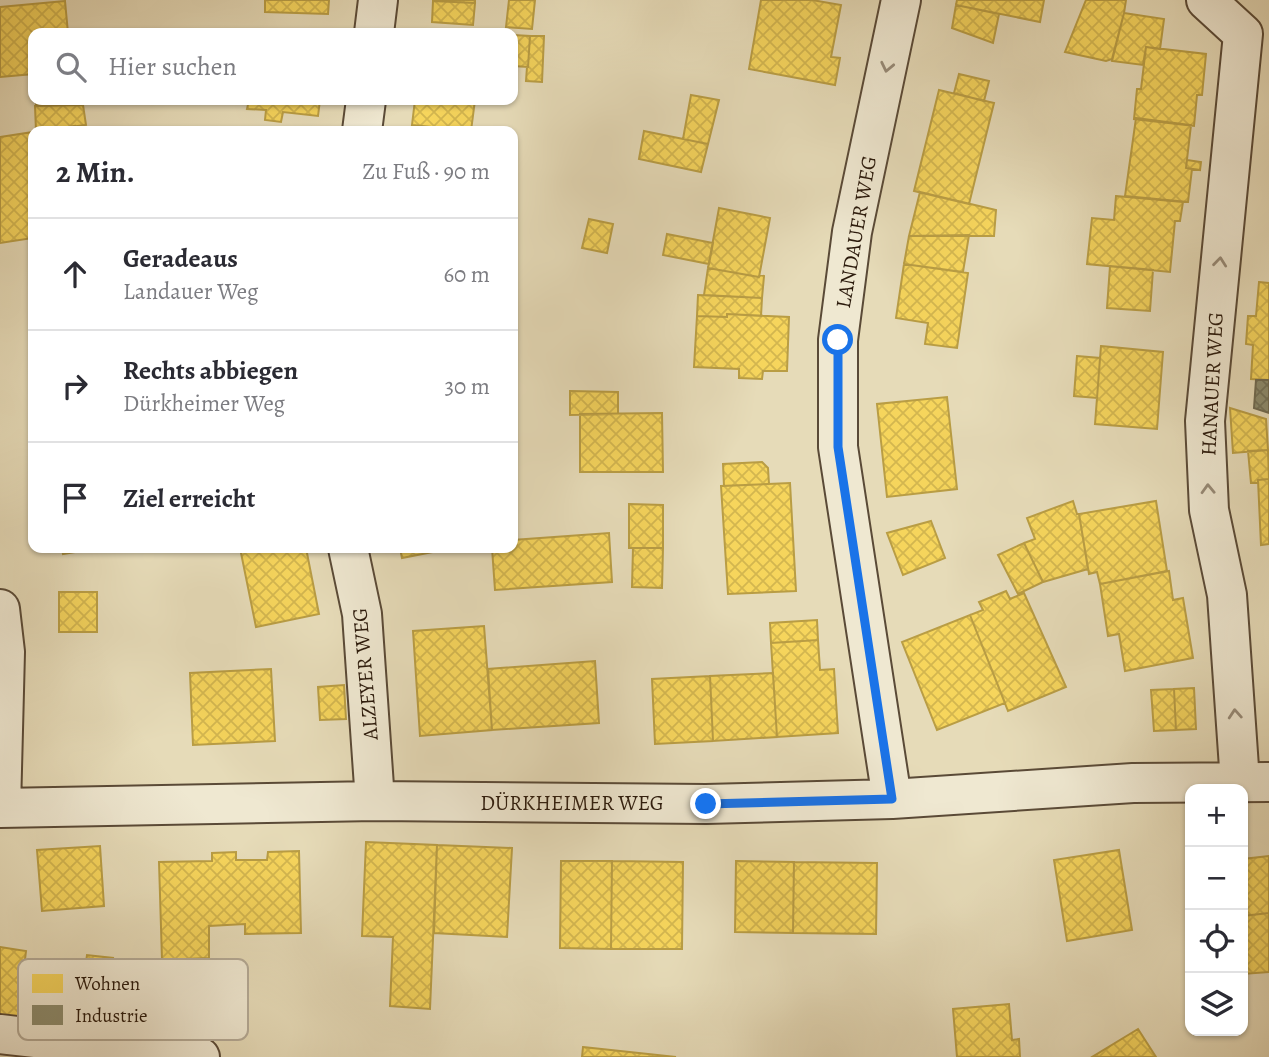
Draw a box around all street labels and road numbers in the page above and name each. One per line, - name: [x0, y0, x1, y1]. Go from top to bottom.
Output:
- street label: LANDAUER WEG: [829, 154, 883, 310]
- street label: HANAUER WEG: [1194, 311, 1230, 457]
- street label: ALZEYER WEG: [345, 607, 385, 742]
- street label: DÜRKHEIMER WEG: [480, 789, 664, 817]

